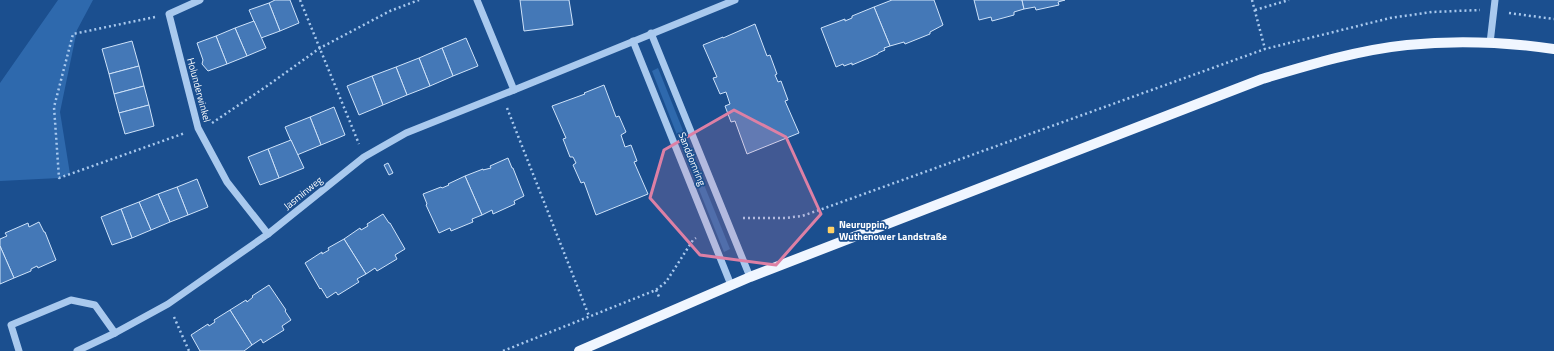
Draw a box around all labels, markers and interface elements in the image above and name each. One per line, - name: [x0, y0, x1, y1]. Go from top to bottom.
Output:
- street label: Holunderwinkel: [183, 56, 215, 124]
- street label: Sanddornring: [674, 130, 710, 188]
- street label: Jasminweg: [280, 173, 326, 213]
- place label: Neuruppin, Wuthenower Landstraße: [839, 217, 947, 244]
- marker: Neuruppin, Wuthenower Landstraße: [826, 225, 836, 235]

